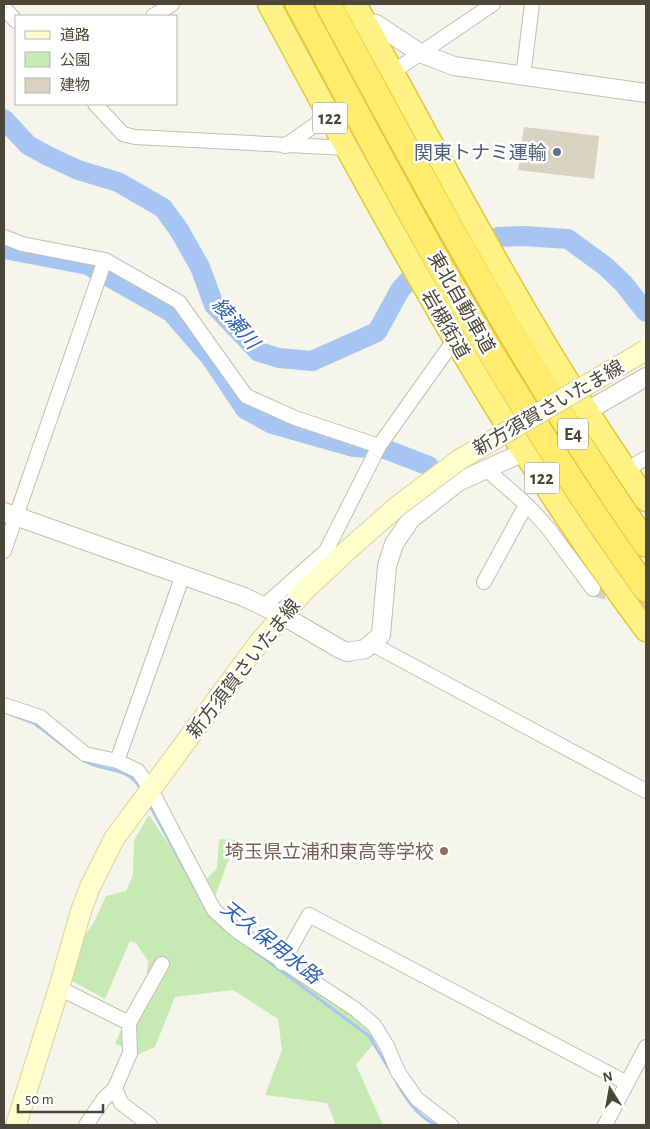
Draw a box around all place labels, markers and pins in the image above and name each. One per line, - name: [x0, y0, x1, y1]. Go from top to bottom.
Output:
- place label: 関東トナミ運輸: [414, 142, 547, 163]
- marker: 関東トナミ運輸: [551, 146, 563, 158]
- place label: 埼玉県立浦和東高等学校: [225, 841, 434, 862]
- marker: 埼玉県立浦和東高等学校: [438, 845, 450, 857]

